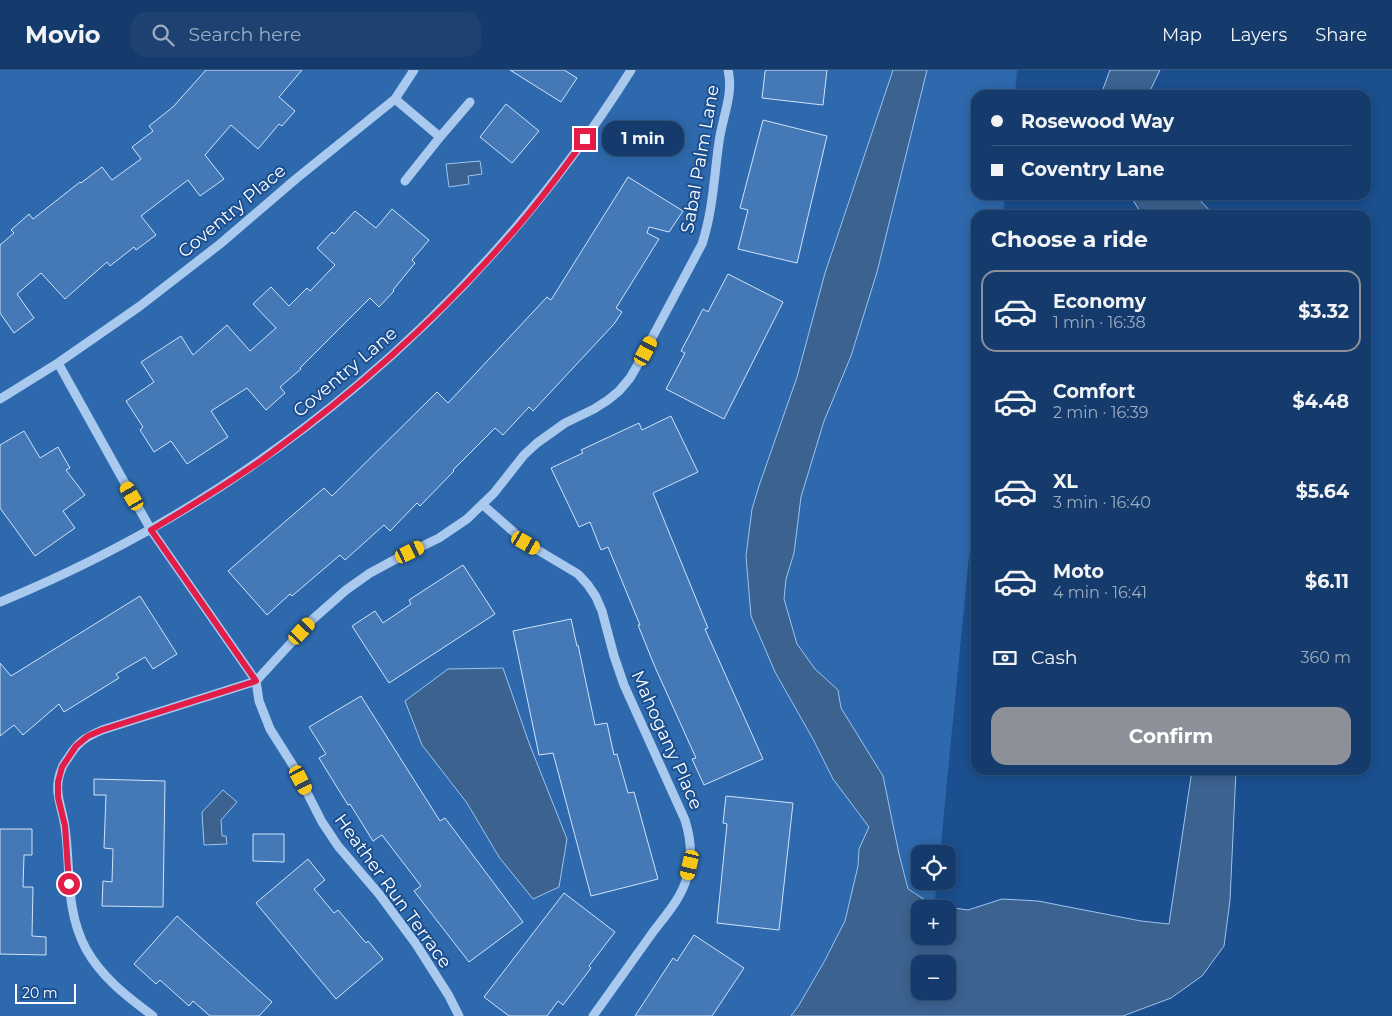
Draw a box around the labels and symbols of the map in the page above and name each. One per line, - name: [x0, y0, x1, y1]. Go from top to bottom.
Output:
- street label: Sabal Palm Lane: [676, 83, 724, 235]
- callout: 1 min: [602, 122, 685, 156]
- route end: [574, 128, 596, 150]
- street label: Coventry Place: [174, 159, 290, 262]
- street label: Coventry Lane: [289, 322, 402, 422]
- car: [632, 334, 659, 368]
- car: [118, 479, 145, 513]
- car: [509, 529, 542, 557]
- car: [393, 539, 426, 565]
- car: [286, 615, 317, 647]
- street label: Mahogany Place: [626, 667, 708, 813]
- car: [287, 763, 314, 797]
- street label: Heather Run Terrace: [330, 810, 456, 973]
- car: [679, 849, 700, 881]
- route start: [58, 873, 80, 895]
- scale bar: [15, 981, 76, 1004]

